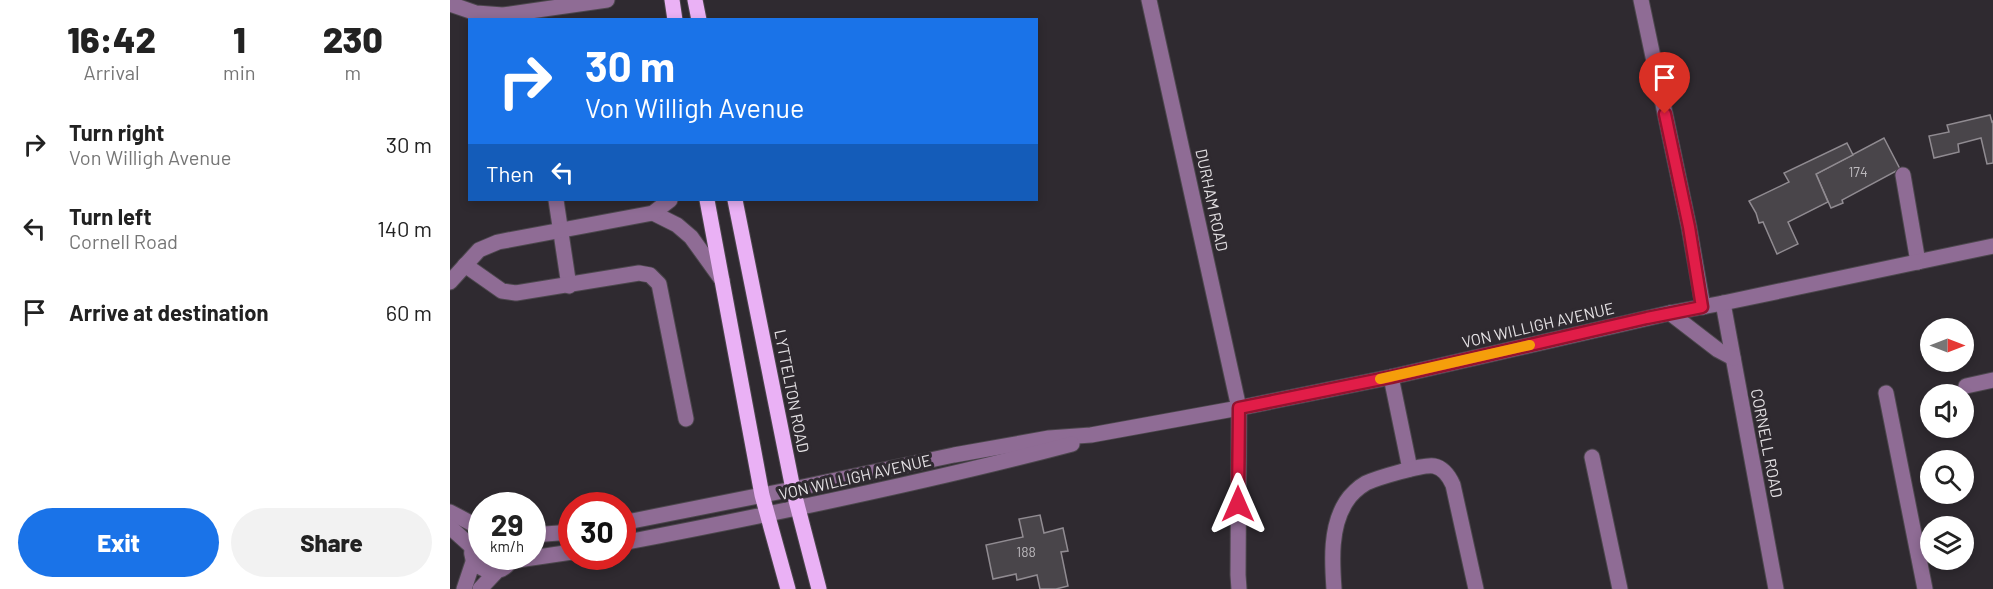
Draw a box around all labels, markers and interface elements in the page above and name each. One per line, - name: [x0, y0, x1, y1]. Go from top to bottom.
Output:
- text: 16:42: [67, 17, 156, 60]
- text: 1: [233, 17, 246, 60]
- text: 230: [323, 17, 383, 60]
- text: 30 m: [585, 40, 675, 90]
- icon: right: [486, 42, 564, 120]
- pin: [1639, 52, 1690, 114]
- text: Arrival: [84, 60, 140, 84]
- text: min: [223, 60, 256, 84]
- text: m: [344, 60, 361, 84]
- icon: arrive: [1648, 61, 1681, 94]
- text: Von Willigh Avenue: [585, 91, 804, 123]
- text: Turn right: [69, 119, 164, 145]
- icon: right: [18, 128, 51, 161]
- text: 30 m: [386, 131, 432, 157]
- text: Von Willigh Avenue: [69, 145, 231, 169]
- street label: DURHAM ROAD: [1192, 147, 1233, 253]
- icon: left: [546, 156, 579, 189]
- text: Then: [486, 160, 534, 186]
- house number: 174: [1848, 163, 1868, 180]
- text: Turn left: [69, 203, 152, 229]
- icon: left: [18, 212, 51, 245]
- text: 140 m: [377, 215, 432, 241]
- text: Cornell Road: [69, 229, 178, 253]
- icon: arrive: [18, 296, 51, 329]
- street label: VON WILLIGH AVENUE: [1460, 298, 1616, 351]
- text: Arrive at destination: [69, 299, 268, 325]
- text: 60 m: [386, 299, 432, 325]
- north arrow: [1920, 318, 1974, 372]
- map controls: [1920, 318, 1974, 570]
- street label: LYTTELTON ROAD: [771, 328, 814, 454]
- button: sound: [1920, 384, 1974, 438]
- street label: CORNELL ROAD: [1748, 387, 1787, 499]
- street label: VON WILLIGH AVENUE: [777, 450, 933, 503]
- button: search: [1920, 450, 1974, 504]
- position arrow: [1206, 472, 1270, 536]
- speed limit sign: 30: [558, 492, 636, 570]
- text: 29: [491, 506, 523, 542]
- button: Exit: [18, 508, 219, 577]
- button: Share: [231, 508, 432, 577]
- button: layers: [1920, 516, 1974, 570]
- text: km/h: [490, 537, 524, 555]
- house number: 188: [1016, 543, 1036, 560]

